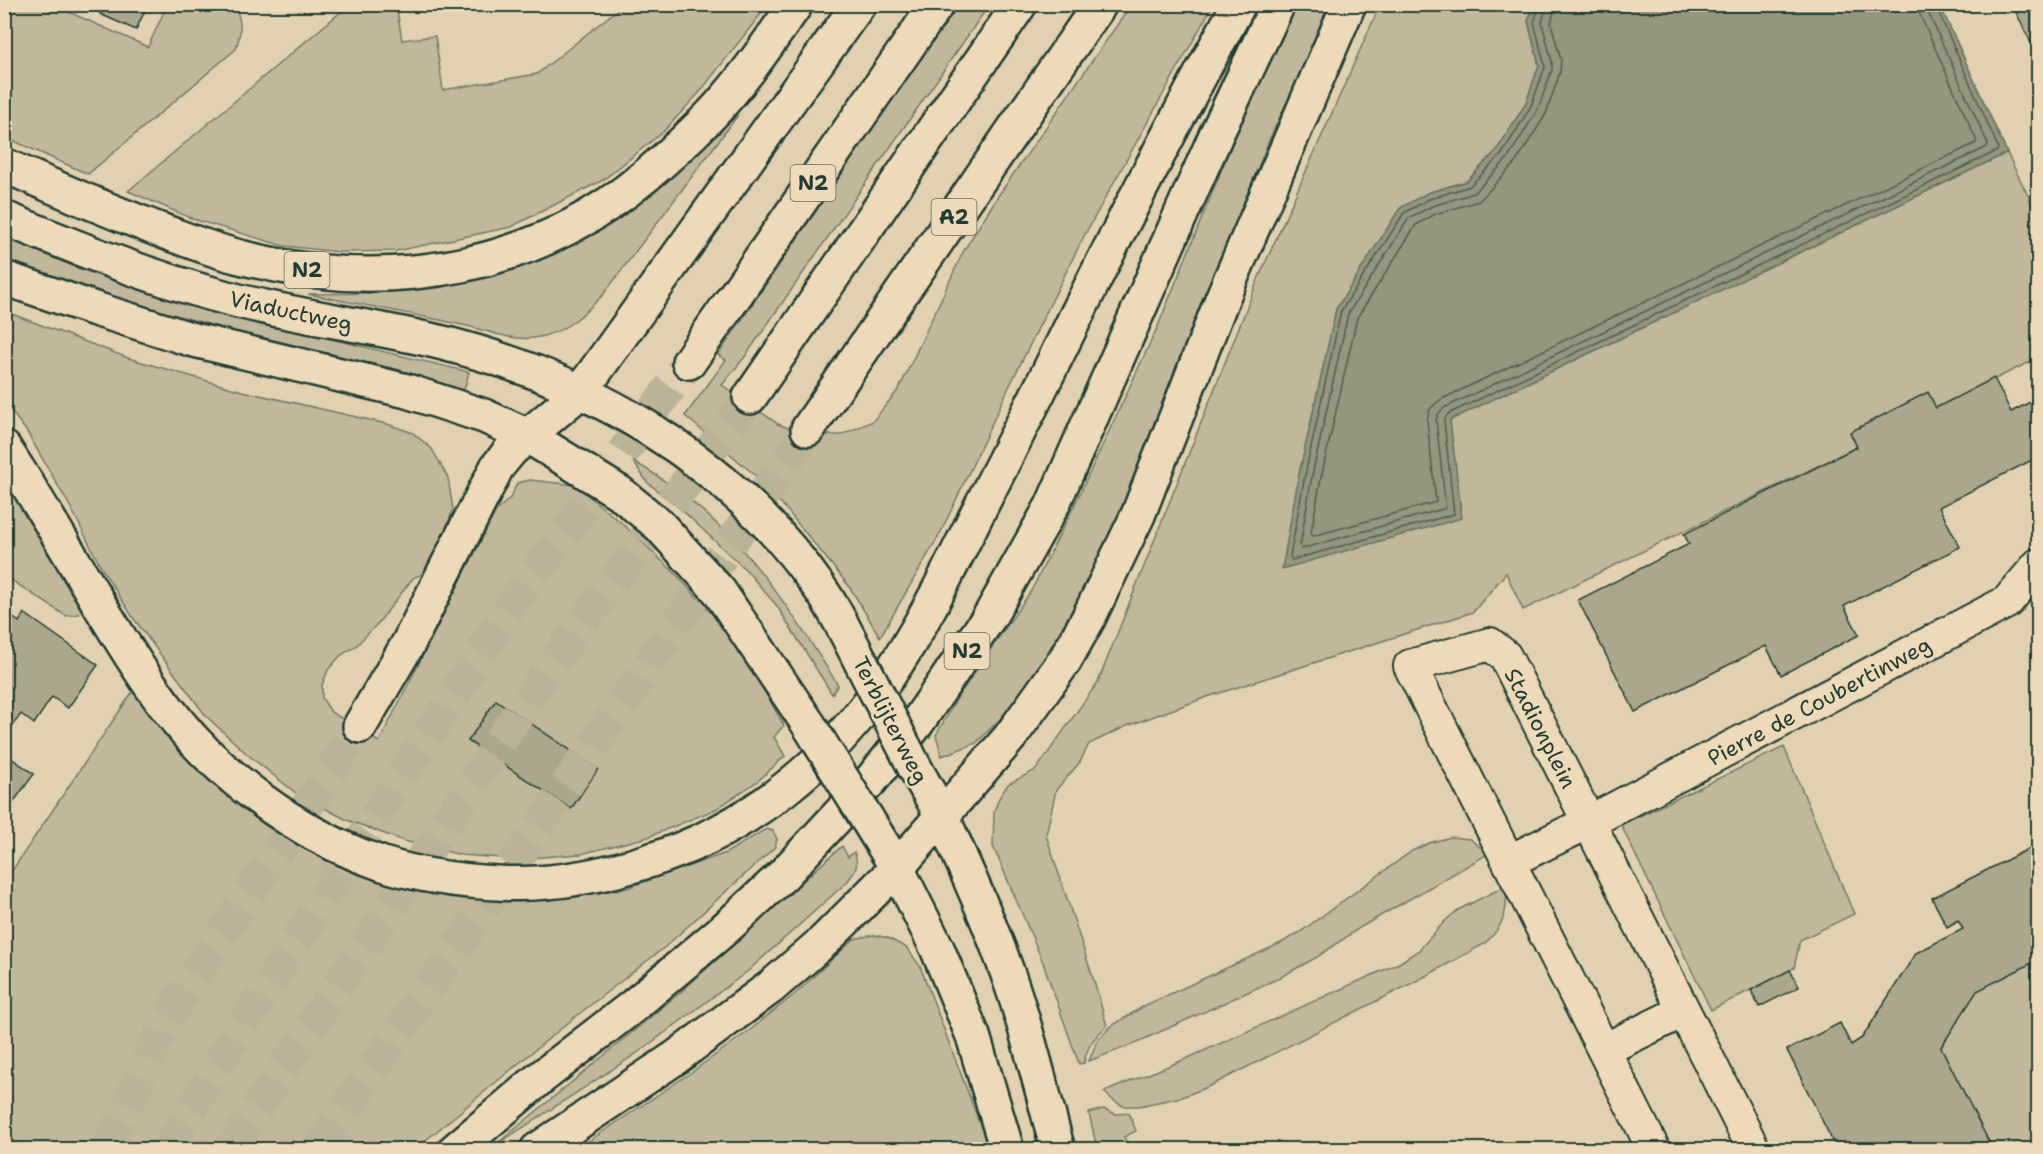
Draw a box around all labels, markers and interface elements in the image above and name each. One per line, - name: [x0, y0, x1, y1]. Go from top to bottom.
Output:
- road number: N2: [790, 165, 836, 201]
- road number: A2: [932, 199, 976, 235]
- road number: N2: [284, 252, 330, 288]
- street label: Viaductweg: [227, 284, 355, 339]
- street label: Pierre de Coubertinweg: [1702, 630, 1936, 773]
- road number: N2: [944, 633, 990, 669]
- street label: Terblijterweg: [846, 651, 935, 789]
- street label: Stadionplein: [1498, 663, 1583, 793]

